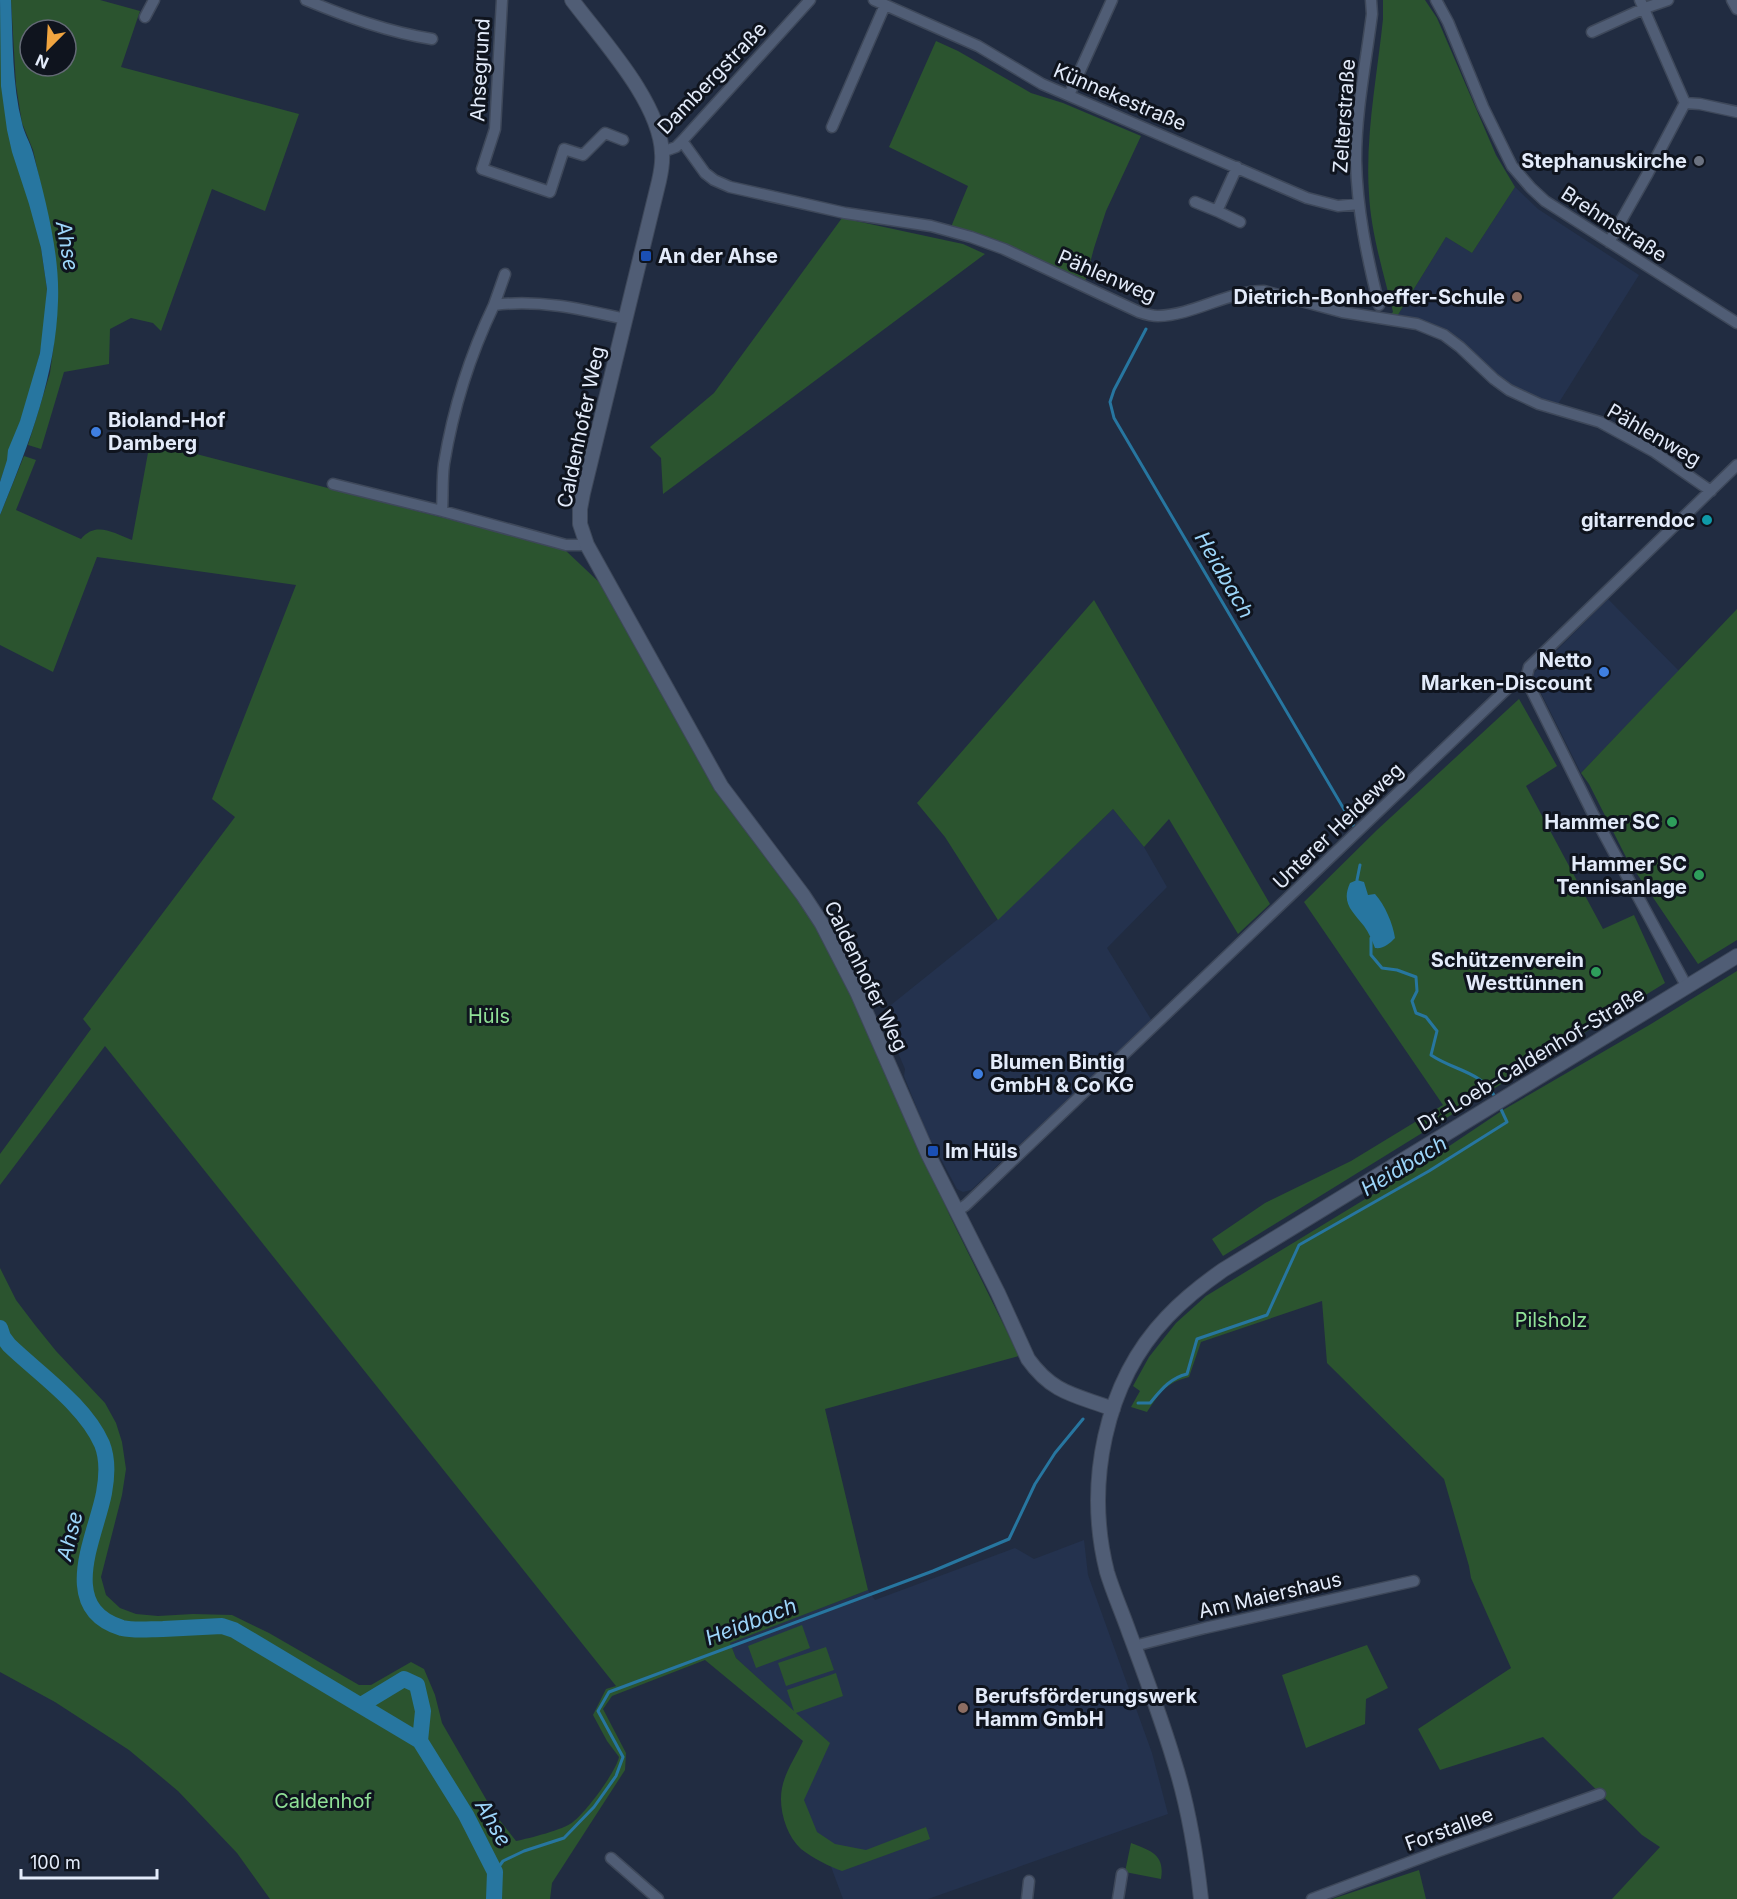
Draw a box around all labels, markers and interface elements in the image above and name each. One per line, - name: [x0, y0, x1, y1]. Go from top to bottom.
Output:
- street label: Dambergstraße: [653, 17, 771, 139]
- north arrow: [18, 18, 78, 78]
- street label: Ahsegrund: [465, 18, 495, 122]
- text: N: [32, 50, 52, 73]
- street label: Künnekestraße: [1050, 58, 1190, 136]
- street label: Zelterstraße: [1328, 58, 1360, 174]
- place label: Stephanuskirche: [1521, 149, 1687, 173]
- marker: Stephanuskirche: [1692, 154, 1706, 168]
- street label: Brehmstraße: [1557, 181, 1671, 267]
- water label: Ahse: [51, 218, 84, 273]
- place label: An der Ahse: [658, 244, 778, 268]
- street label: Pählenweg: [1054, 245, 1160, 307]
- marker: An der Ahse: [639, 249, 653, 263]
- place label: Dietrich-Bonhoeffer-Schule: [1234, 285, 1505, 309]
- marker: Dietrich-Bonhoeffer-Schule: [1510, 290, 1524, 304]
- street label: Caldenhofer Weg: [552, 344, 610, 510]
- street label: Pählenweg: [1603, 399, 1705, 471]
- place label: Bioland-Hof Damberg: [108, 408, 226, 455]
- marker: Bioland-Hof Damberg: [89, 425, 103, 439]
- place label: gitarrendoc: [1581, 508, 1695, 532]
- marker: gitarrendoc: [1700, 513, 1714, 527]
- water label: Heidbach: [1190, 527, 1259, 623]
- place label: Netto Marken-Discount: [1421, 648, 1592, 695]
- marker: Netto Marken-Discount: [1597, 665, 1611, 679]
- street label: Unterer Heideweg: [1268, 758, 1408, 894]
- place label: Hammer SC: [1544, 810, 1660, 834]
- marker: Hammer SC: [1665, 815, 1679, 829]
- place label: Hammer SC Tennisanlage: [1556, 852, 1687, 899]
- marker: Hammer SC Tennisanlage: [1692, 868, 1706, 882]
- street label: Caldenhofer Weg: [819, 897, 913, 1055]
- place label: Schützenverein Westtünnen: [1431, 948, 1584, 995]
- marker: Schützenverein Westtünnen: [1589, 965, 1603, 979]
- street label: Dr.-Loeb-Caldenhof-Straße: [1413, 982, 1649, 1136]
- park label: Hüls: [468, 1004, 510, 1028]
- place label: Blumen Bintig GmbH & Co KG: [990, 1050, 1134, 1097]
- marker: Blumen Bintig GmbH & Co KG: [971, 1067, 985, 1081]
- water label: Heidbach: [1356, 1130, 1451, 1201]
- place label: Im Hüls: [945, 1139, 1018, 1163]
- marker: Im Hüls: [926, 1144, 940, 1158]
- park label: Pilsholz: [1515, 1308, 1587, 1332]
- water label: Ahse: [51, 1509, 88, 1564]
- street label: Am Maiershaus: [1196, 1567, 1344, 1623]
- water label: Heidbach: [702, 1593, 800, 1650]
- place label: Berufsförderungswerk Hamm GmbH: [975, 1684, 1197, 1731]
- marker: Berufsförderungswerk Hamm GmbH: [956, 1701, 970, 1715]
- park label: Caldenhof: [274, 1789, 372, 1813]
- water label: Ahse: [470, 1794, 517, 1851]
- street label: Forstallee: [1402, 1802, 1496, 1856]
- scale bar: [21, 1842, 158, 1880]
- text: 100 m: [30, 1852, 81, 1873]

